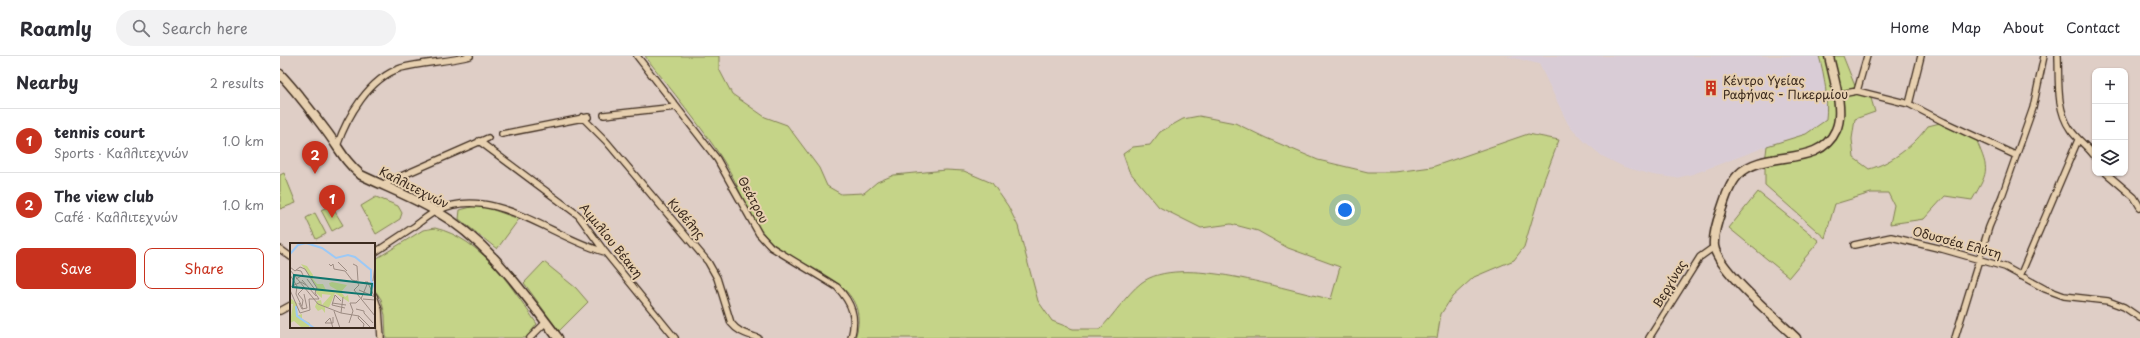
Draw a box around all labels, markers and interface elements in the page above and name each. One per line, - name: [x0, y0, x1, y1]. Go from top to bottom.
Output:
- search box: [116, 10, 396, 46]
- text: Roamly: [20, 14, 92, 42]
- text: Search here: [162, 16, 248, 39]
- icon: search: [130, 17, 152, 39]
- text: Home: [1890, 17, 1929, 38]
- text: Map: [1951, 17, 1981, 38]
- text: About: [2003, 17, 2044, 38]
- text: Contact: [2066, 17, 2120, 38]
- map controls: [2092, 68, 2128, 176]
- button: +: [2092, 68, 2128, 104]
- text: Nearby: [16, 69, 78, 95]
- place label: Κέντρο Υγείας Ραφήνας - Πικερμίου: [1723, 71, 1848, 103]
- text: 2 results: [210, 73, 264, 92]
- building icon: Κέντρο Υγείας Ραφήνας - Πικερμίου: [1702, 79, 1720, 97]
- button: −: [2092, 104, 2128, 140]
- text: tennis court: [54, 120, 145, 143]
- text: 1: [26, 131, 32, 150]
- text: 1.0 km: [223, 131, 264, 150]
- button: layers: [2092, 140, 2128, 176]
- pin: 2: [302, 141, 328, 174]
- text: Sports · Καλλιτεχνών: [54, 143, 189, 162]
- street label: Καλλιτεχνών: [376, 162, 452, 212]
- street label: Θεάτρου: [734, 173, 774, 226]
- text: The view club: [54, 184, 154, 207]
- pin: 1: [319, 185, 345, 218]
- street label: Κυβέλης: [664, 194, 710, 243]
- text: 2: [24, 195, 34, 214]
- text: 1.0 km: [223, 195, 264, 214]
- street label: Αιμιλίου Βέακη: [576, 199, 648, 282]
- your location: [1335, 200, 1355, 220]
- text: Café · Καλλιτεχνών: [54, 207, 178, 226]
- street label: Οδυσσέα Ελύτη: [1911, 221, 2004, 263]
- inset map: [290, 243, 375, 328]
- button: Save: [16, 248, 136, 289]
- button: Share: [144, 248, 264, 289]
- street label: Βεργίνας: [1648, 256, 1691, 311]

